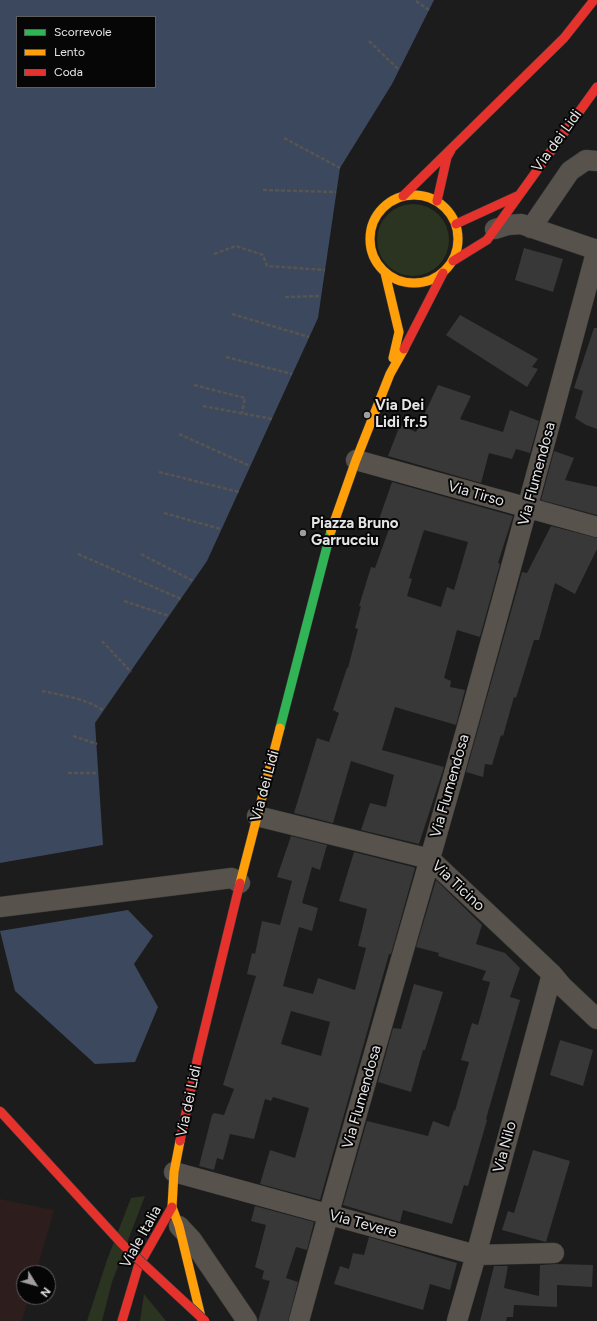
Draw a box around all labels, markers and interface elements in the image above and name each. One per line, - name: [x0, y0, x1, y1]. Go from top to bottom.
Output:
- legend: [16, 16, 156, 88]
- text: Scorrevole: [54, 25, 112, 39]
- text: Lento: [54, 45, 85, 59]
- text: Coda: [54, 65, 83, 79]
- street label: Via dei Lidi: [528, 106, 586, 176]
- place label: Via Dei Lidi fr.5: [375, 397, 427, 432]
- marker: Via Dei Lidi fr.5: [362, 410, 372, 420]
- street label: Via Flumendosa: [515, 420, 559, 528]
- street label: Via Tirso: [446, 477, 506, 511]
- place label: Piazza Bruno Garrucciu: [311, 515, 398, 550]
- marker: Piazza Bruno Garrucciu: [298, 528, 308, 538]
- street label: Via Flumendosa: [427, 732, 473, 840]
- street label: Via dei Lidi: [247, 748, 283, 824]
- street label: Via Ticino: [428, 857, 488, 915]
- street label: Via Flumendosa: [339, 1043, 385, 1151]
- street label: Via dei Lidi: [173, 1063, 205, 1139]
- street label: Via Nilo: [490, 1119, 520, 1175]
- street label: Viale Italia: [117, 1203, 165, 1271]
- street label: Via Tevere: [327, 1206, 399, 1242]
- north arrow: [16, 1265, 56, 1305]
- text: N: [37, 1285, 53, 1299]

